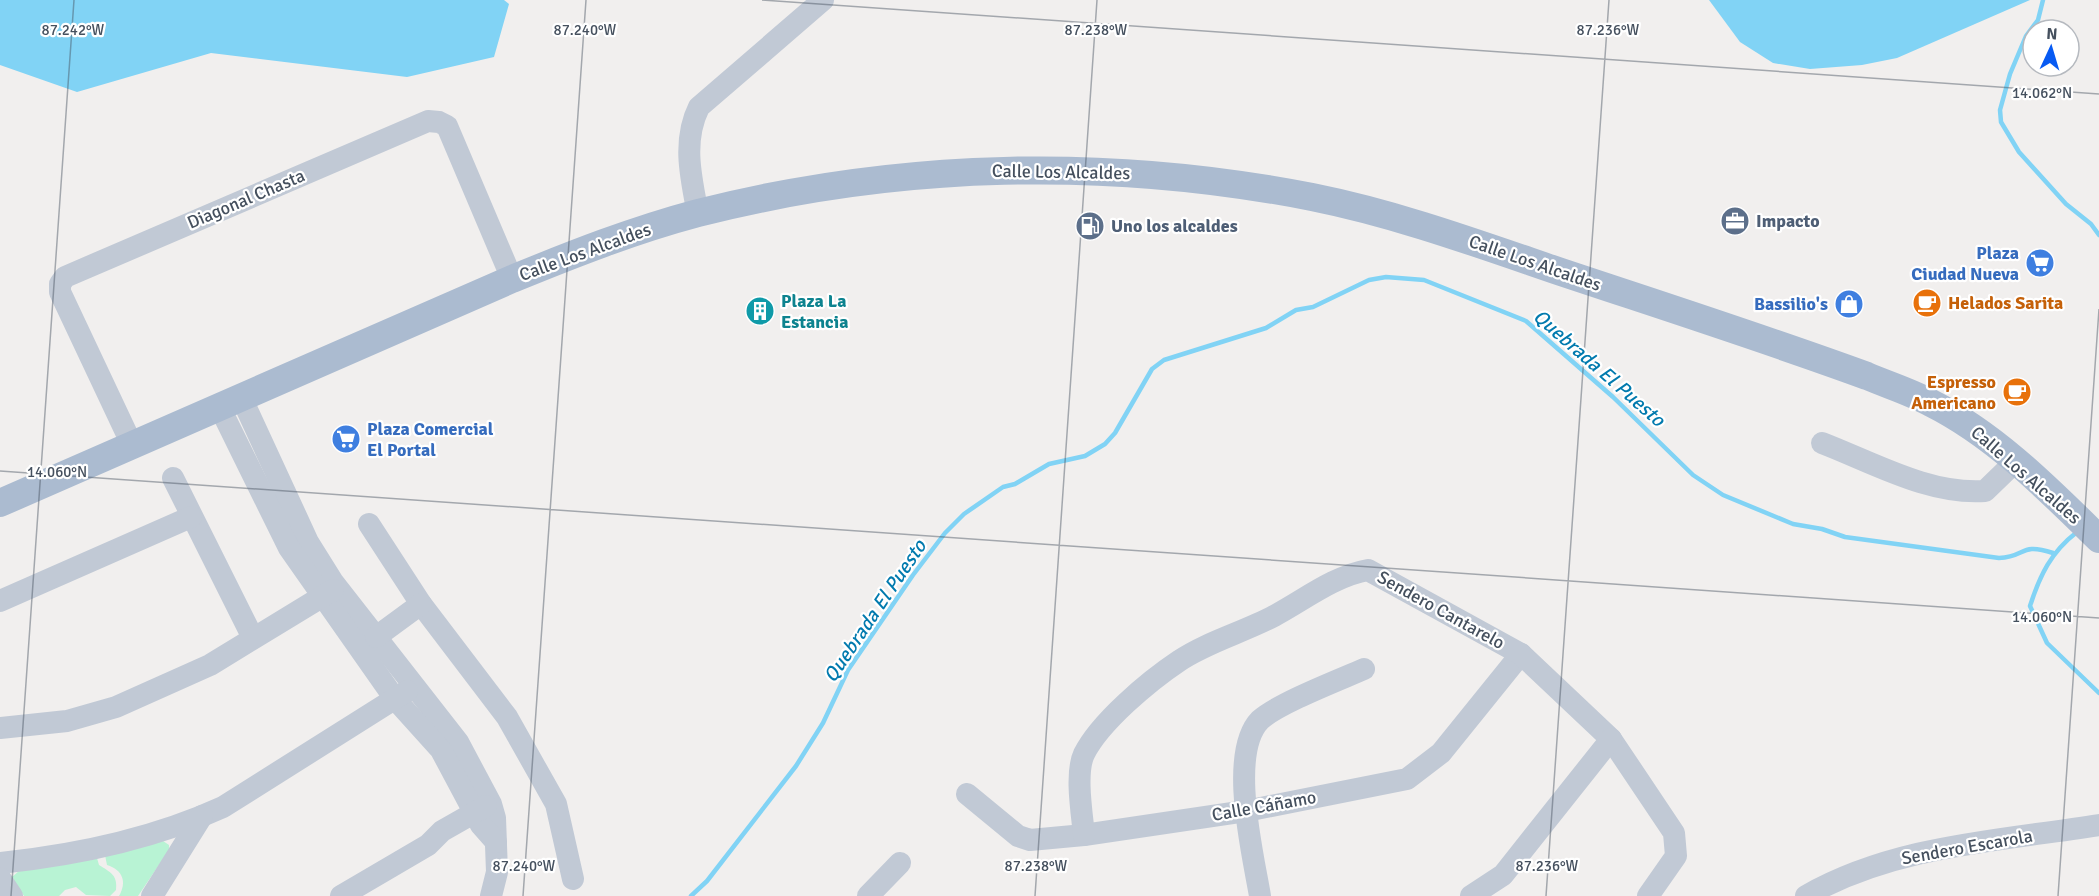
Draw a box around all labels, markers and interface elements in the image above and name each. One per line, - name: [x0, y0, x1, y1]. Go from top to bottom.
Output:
- north arrow: [2021, 18, 2081, 78]
- text: 87.242°W: [42, 21, 105, 39]
- text: 87.240°W: [554, 21, 617, 39]
- text: 87.238°W: [1065, 21, 1128, 39]
- text: 87.236°W: [1577, 21, 1640, 39]
- text: N: [2046, 24, 2058, 44]
- text: 14.062°N: [2012, 84, 2072, 102]
- street label: Calle Los Alcaldes: [992, 160, 1130, 184]
- street label: Diagonal Chasta: [184, 164, 308, 234]
- office icon: Impacto: [1719, 205, 1751, 237]
- fuel station icon: Uno los alcaldes: [1074, 210, 1106, 242]
- place label: Impacto: [1756, 210, 1820, 232]
- place label: Uno los alcaldes: [1111, 215, 1238, 237]
- street label: Calle Los Alcaldes: [516, 218, 654, 286]
- street label: Calle Los Alcaldes: [1466, 230, 1604, 296]
- place label: Plaza Ciudad Nueva: [1911, 242, 2019, 285]
- supermarket icon: Plaza Ciudad Nueva: [2024, 247, 2056, 279]
- cafe icon: Helados Sarita: [1911, 287, 1943, 319]
- shop icon: Bassilio's: [1833, 288, 1865, 320]
- place label: Plaza La Estancia: [781, 290, 848, 333]
- place label: Helados Sarita: [1948, 292, 2063, 314]
- place label: Bassilio's: [1754, 293, 1828, 315]
- building icon: Plaza La Estancia: [744, 295, 776, 327]
- water label: Quebrada El Puesto: [1528, 304, 1671, 433]
- place label: Espresso Americano: [1911, 371, 1996, 414]
- cafe icon: Espresso Americano: [2001, 376, 2033, 408]
- place label: Plaza Comercial El Portal: [367, 418, 494, 461]
- street label: Calle Los Alcaldes: [1967, 421, 2085, 529]
- supermarket icon: Plaza Comercial El Portal: [330, 423, 362, 455]
- text: 14.060°N: [27, 463, 87, 481]
- water label: Quebrada El Puesto: [818, 534, 933, 687]
- street label: Sendero Cantarelo: [1374, 566, 1508, 654]
- text: 14.060°N: [2012, 608, 2072, 626]
- street label: Calle Cáñamo: [1210, 786, 1318, 826]
- street label: Sendero Escarola: [1900, 825, 2034, 869]
- text: 87.240°W: [493, 857, 556, 875]
- text: 87.238°W: [1005, 857, 1068, 875]
- text: 87.236°W: [1516, 857, 1579, 875]

